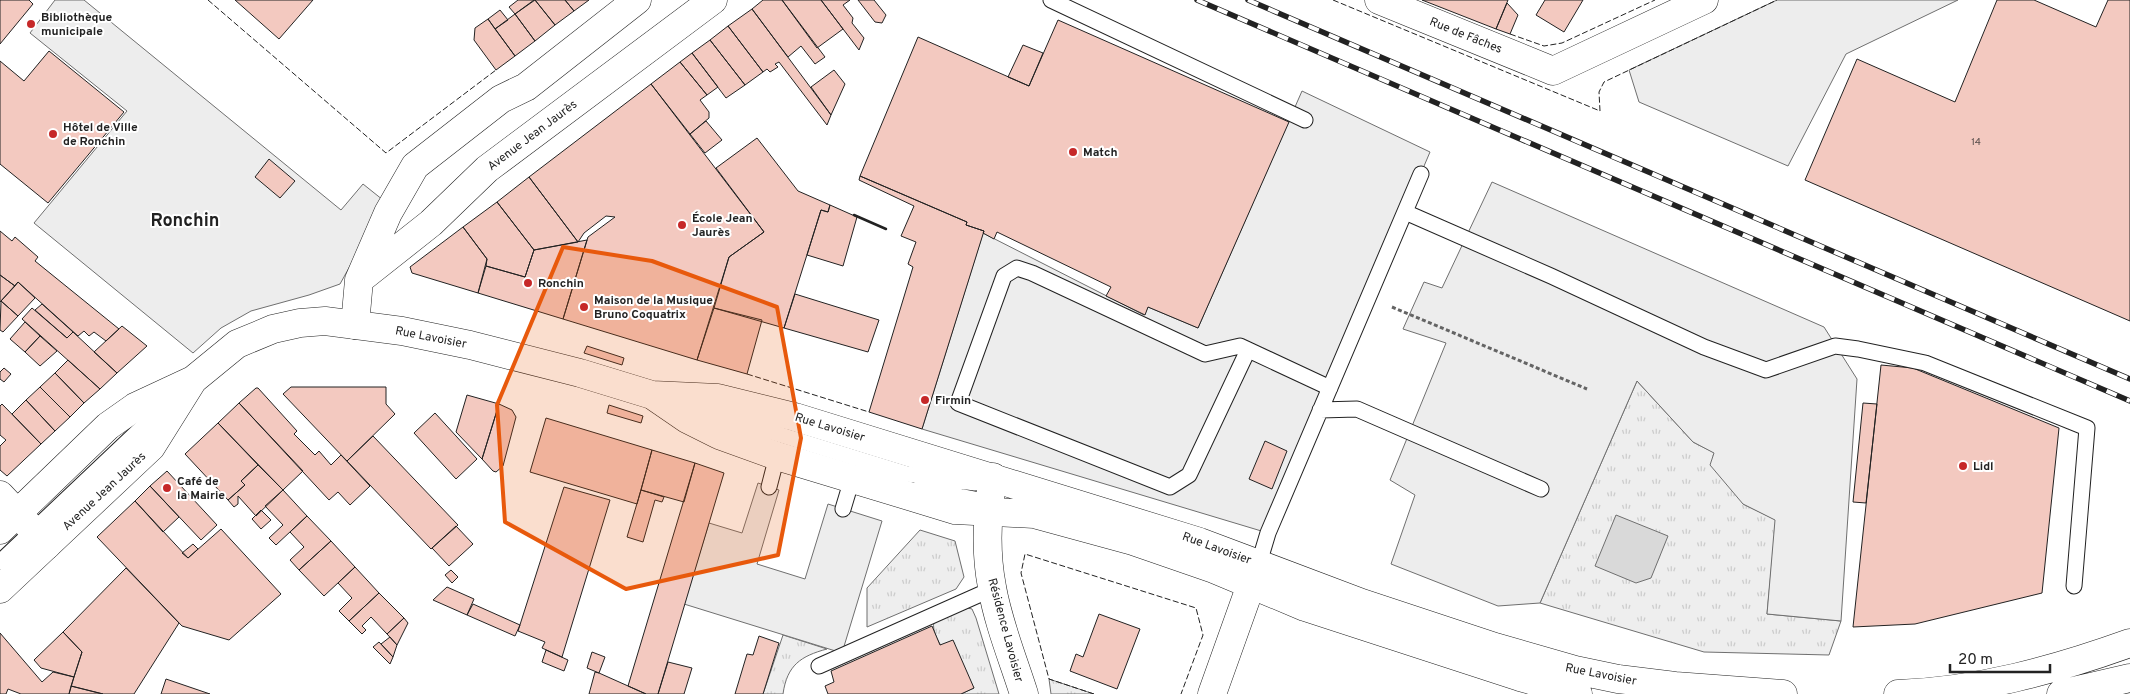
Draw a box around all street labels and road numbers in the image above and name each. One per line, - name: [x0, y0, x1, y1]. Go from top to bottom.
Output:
- street label: Rue de Fâches: [1427, 14, 1504, 58]
- street label: Avenue Jean Jaurès: [485, 97, 581, 175]
- street label: Rue Lavoisier: [394, 323, 468, 353]
- street label: Rue Lavoisier: [793, 410, 867, 446]
- street label: Avenue Jean Jaurès: [60, 449, 150, 535]
- street label: Rue Lavoisier: [1180, 529, 1254, 569]
- street label: Résidence Lavoisier: [983, 576, 1027, 684]
- street label: Rue Lavoisier: [1564, 660, 1638, 690]

